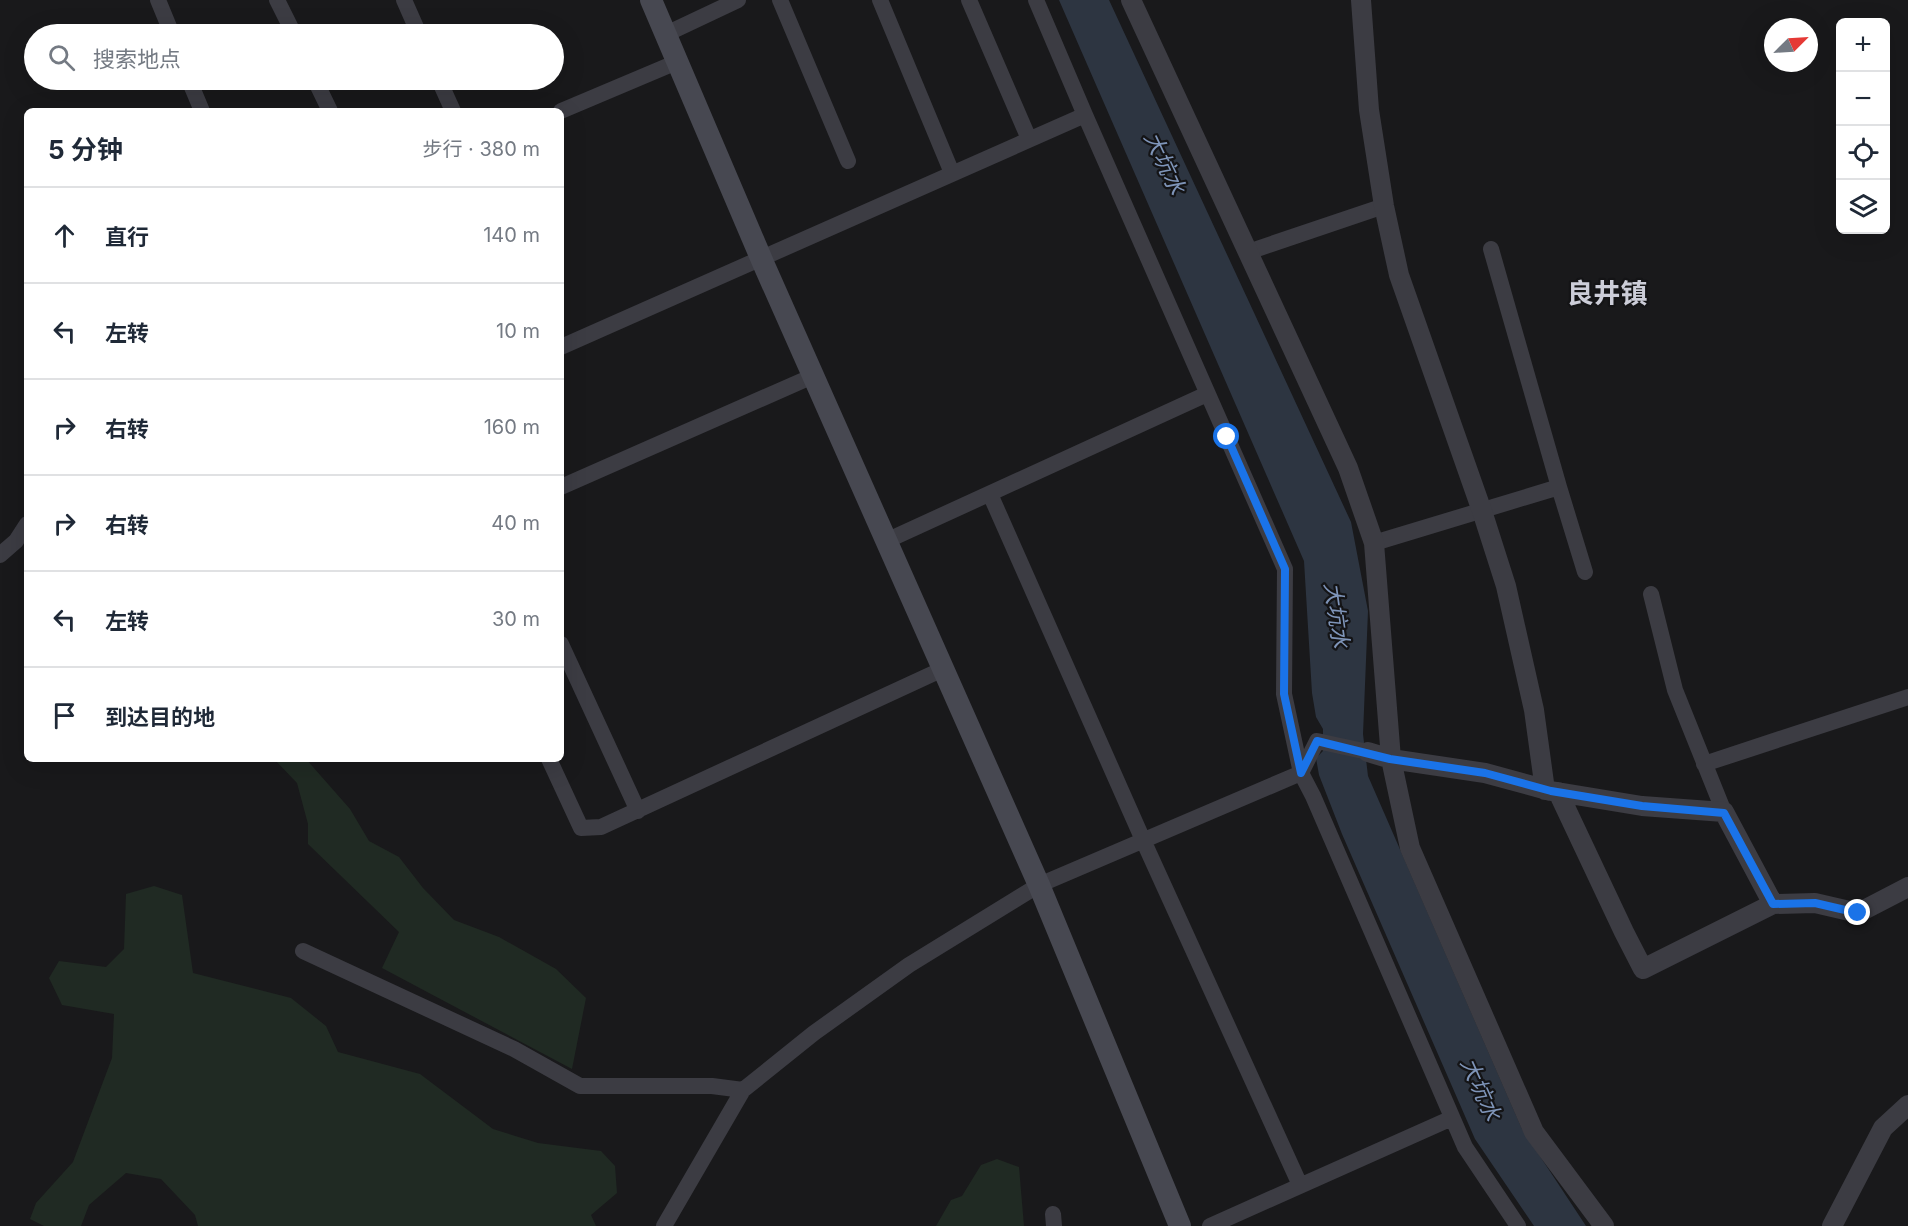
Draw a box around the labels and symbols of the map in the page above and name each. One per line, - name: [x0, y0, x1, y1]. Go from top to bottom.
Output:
- north arrow: [1764, 18, 1818, 72]
- water label: 大坑水: [1139, 128, 1191, 199]
- district label: 良井镇: [1567, 277, 1648, 310]
- route start: [1213, 423, 1239, 449]
- water label: 大坑水: [1320, 581, 1355, 650]
- route end: [1844, 899, 1870, 925]
- water label: 大坑水: [1456, 1054, 1507, 1125]

